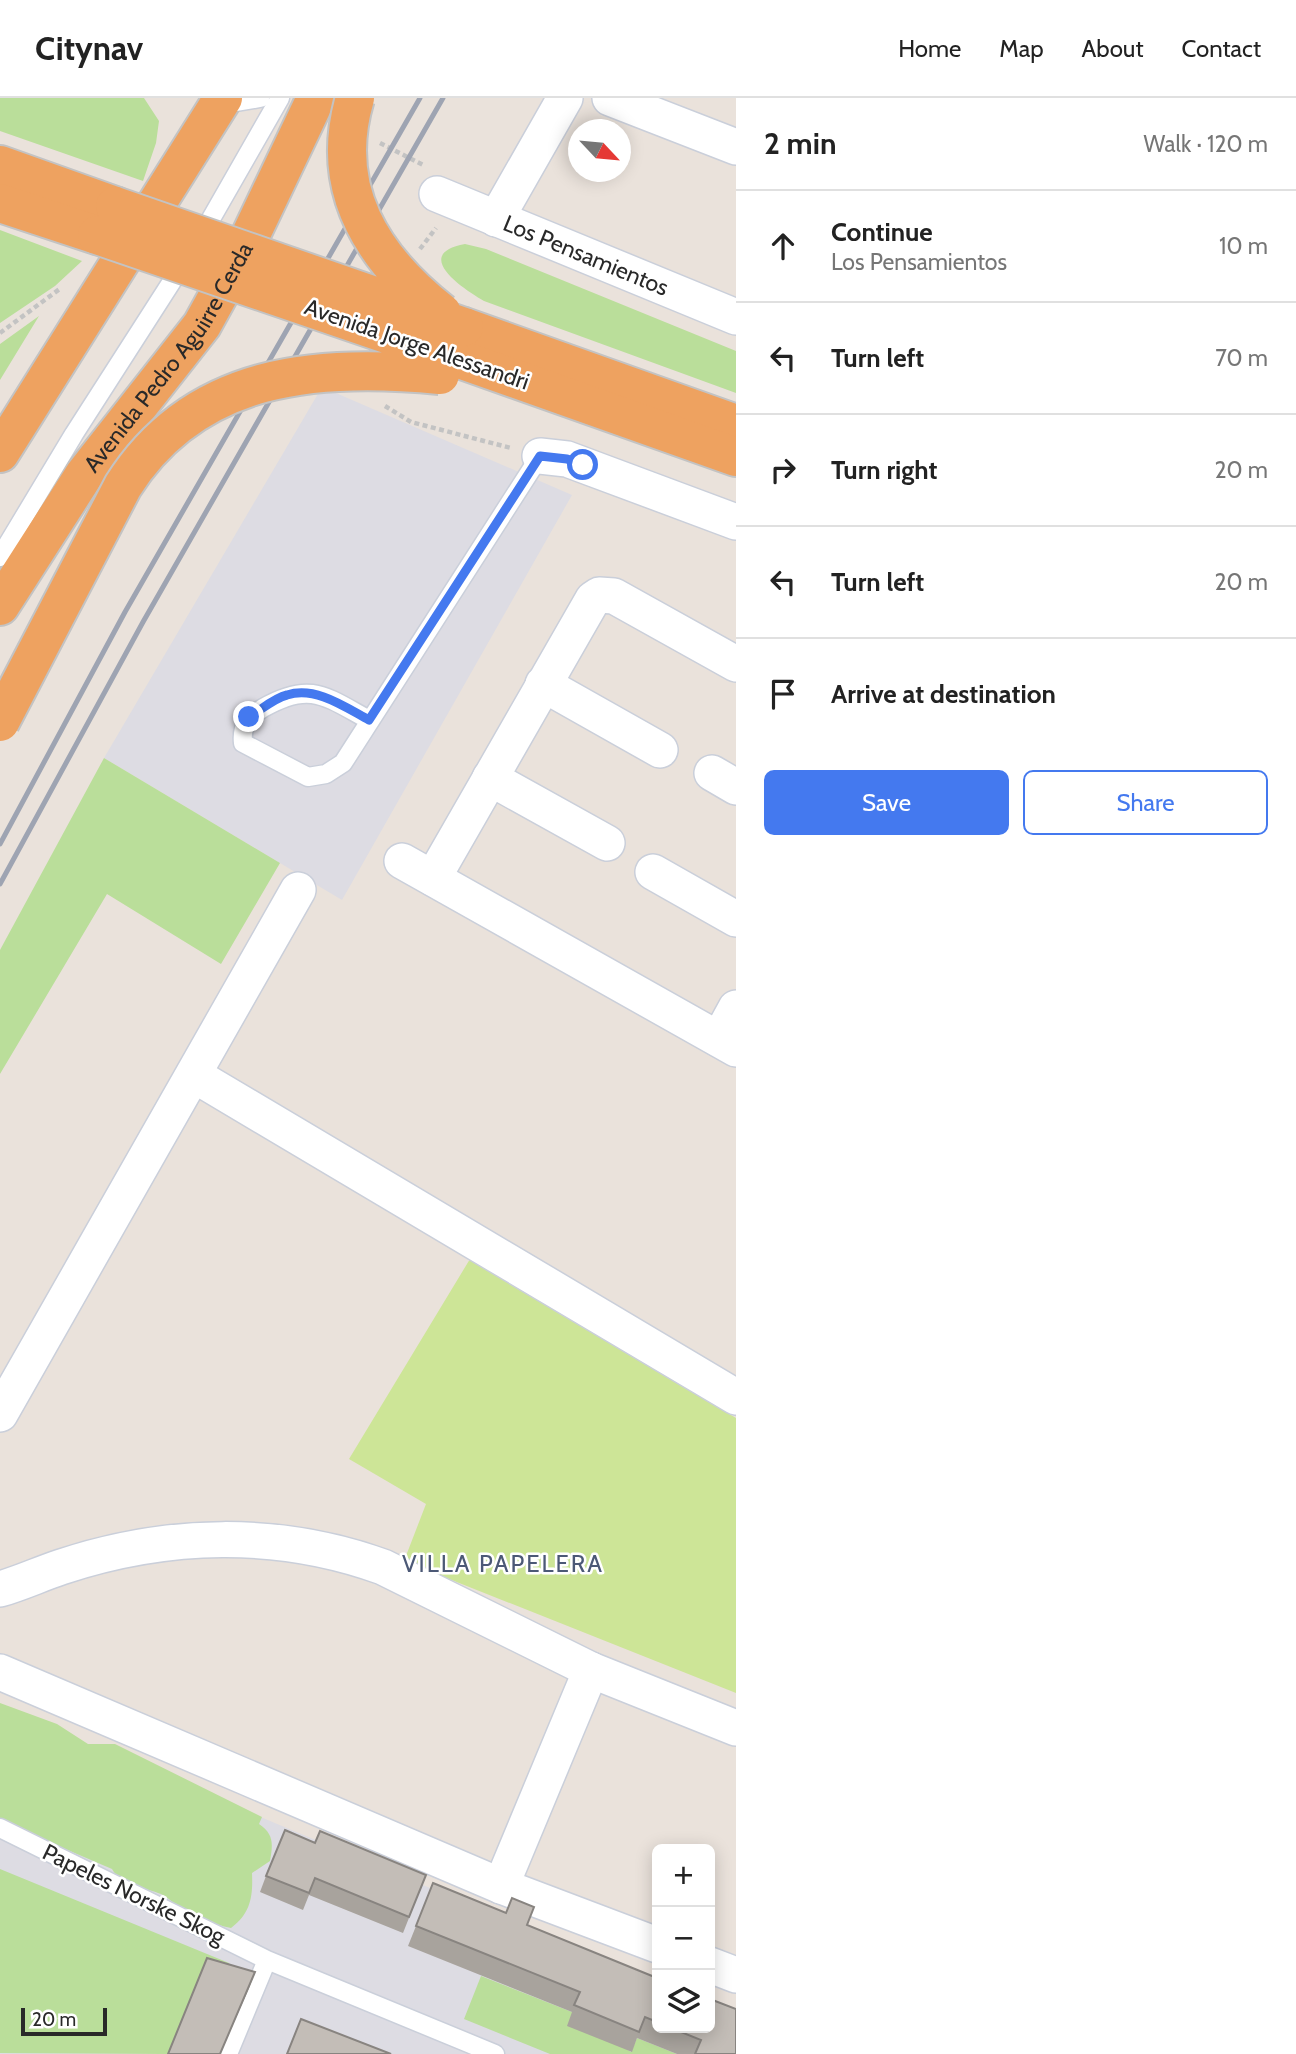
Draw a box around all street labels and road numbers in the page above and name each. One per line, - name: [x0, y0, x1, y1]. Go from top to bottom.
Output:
- street label: Los Pensamientos: [499, 209, 673, 302]
- street label: Avenida Pedro Aguirre Cerda: [78, 238, 259, 478]
- street label: Avenida Jorge Alessandri: [301, 292, 533, 396]
- street label: Papeles Norske Skog: [38, 1838, 230, 1951]

